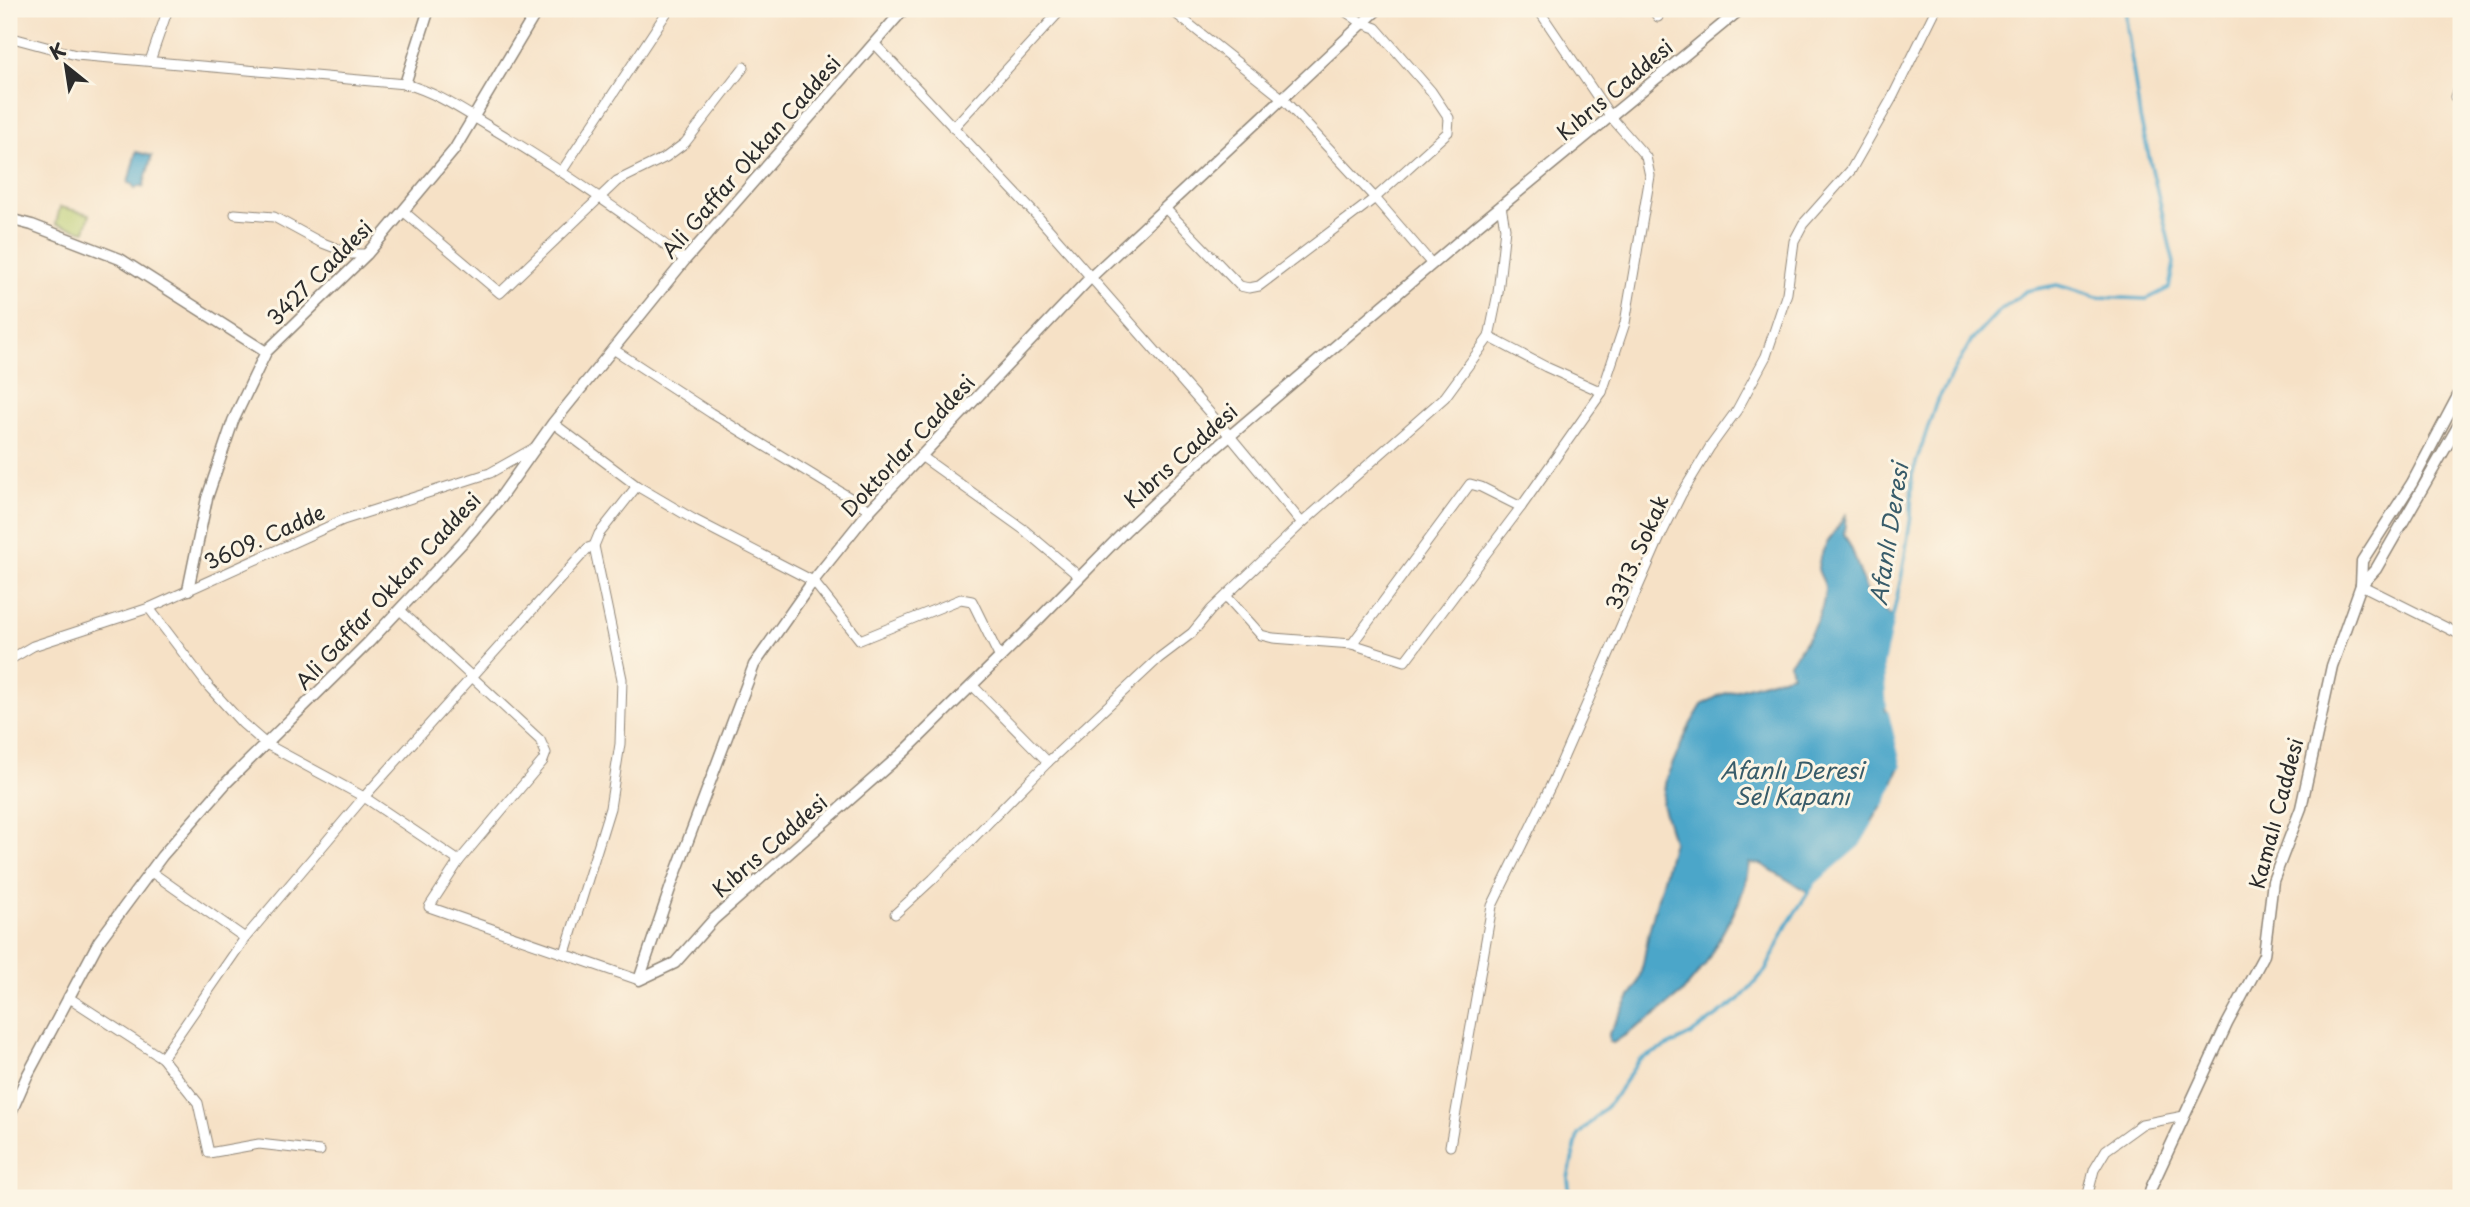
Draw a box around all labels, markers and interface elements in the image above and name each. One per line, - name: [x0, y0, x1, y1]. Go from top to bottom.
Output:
- street label: Kıbrıs Caddesi: [1549, 31, 1679, 147]
- north arrow: [32, 32, 102, 102]
- text: K: [44, 35, 70, 66]
- street label: Ali Gaffar Okkan Caddesi: [653, 47, 847, 265]
- street label: 3427 Caddesi: [259, 212, 379, 332]
- street label: Doktorlar Caddesi: [833, 367, 981, 523]
- street label: Kıbrıs Caddesi: [1116, 395, 1244, 515]
- water label: Afanlı Deresi: [1859, 457, 1917, 608]
- street label: Ali Gaffar Okkan Caddesi: [287, 484, 487, 696]
- street label: 3313. Sokak: [1596, 489, 1676, 615]
- street label: 3609. Cadde: [198, 495, 330, 577]
- street label: Kamalı Caddesi: [2239, 734, 2311, 892]
- water label: Afanlı Deresi Sel Kapanı: [1720, 752, 1867, 813]
- street label: Kıbrıs Caddesi: [704, 786, 834, 904]

